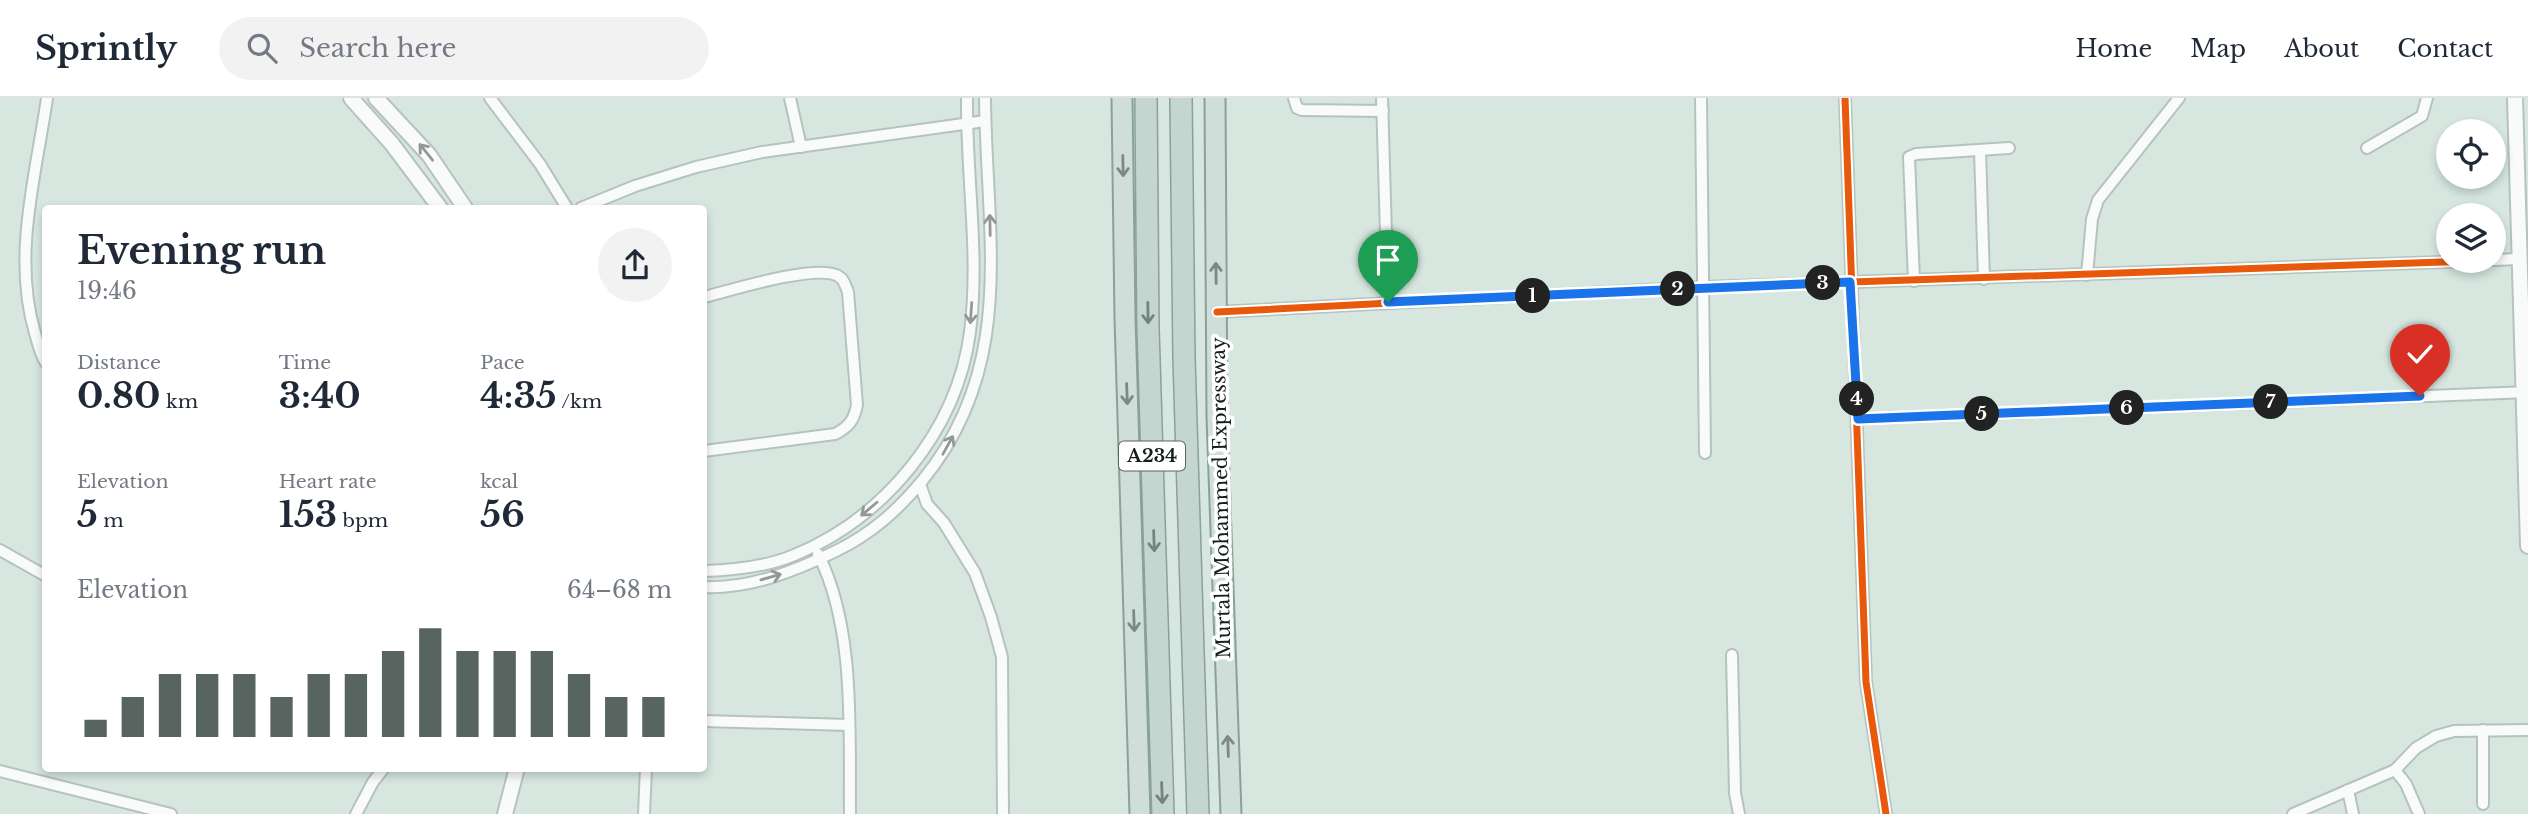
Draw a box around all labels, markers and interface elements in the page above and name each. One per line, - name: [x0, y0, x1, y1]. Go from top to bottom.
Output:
- search box: [219, 17, 709, 80]
- text: Sprintly: [35, 28, 177, 69]
- icon: search: [243, 29, 281, 67]
- text: Search here: [299, 32, 456, 64]
- text: Home: [2076, 34, 2152, 63]
- text: Map: [2190, 34, 2246, 63]
- text: About: [2284, 34, 2359, 63]
- text: Contact: [2397, 34, 2493, 63]
- map controls: [2436, 119, 2506, 273]
- button: locate: [2436, 119, 2506, 189]
- one-way arrow: [418, 144, 434, 162]
- one-way arrow: [1116, 154, 1130, 177]
- button: layers: [2436, 203, 2506, 273]
- one-way arrow: [983, 214, 997, 237]
- text: Evening run: [77, 227, 326, 274]
- button: share: [598, 228, 672, 302]
- pin: [1358, 230, 1418, 302]
- icon: arrive: [1369, 241, 1407, 279]
- one-way arrow: [1210, 262, 1223, 285]
- pin: 3: [1806, 266, 1840, 300]
- text: 3: [1816, 271, 1829, 294]
- pin: 2: [1660, 272, 1696, 306]
- text: 19:46: [77, 277, 137, 305]
- text: 2: [1671, 277, 1684, 300]
- pin: 1: [1516, 278, 1550, 314]
- text: 1: [1528, 284, 1537, 307]
- one-way arrow: [964, 301, 977, 324]
- one-way arrow: [1141, 301, 1155, 324]
- pin: [2390, 324, 2450, 396]
- icon: check: [2401, 335, 2439, 373]
- street label: Murtala Mohammed Expressway: [1207, 337, 1235, 659]
- text: Distance: [77, 351, 161, 374]
- text: Time: [279, 351, 331, 374]
- text: Pace: [480, 351, 525, 374]
- text: 0.80: [77, 374, 160, 417]
- text: 3:40: [279, 374, 361, 417]
- text: 4:35: [480, 374, 557, 417]
- one-way arrow: [1121, 382, 1134, 405]
- pin: 4: [1840, 382, 1874, 416]
- pin: 7: [2254, 384, 2288, 420]
- text: 4: [1850, 387, 1863, 410]
- text: km: [160, 390, 198, 413]
- text: /km: [557, 390, 602, 413]
- pin: 6: [2110, 390, 2144, 426]
- text: 7: [2266, 390, 2275, 413]
- pin: 5: [1965, 396, 2000, 432]
- text: 6: [2120, 396, 2133, 419]
- text: 5: [1976, 402, 1987, 425]
- one-way arrow: [942, 435, 955, 456]
- road number: A234: [1119, 442, 1185, 470]
- text: Elevation: [77, 470, 169, 493]
- text: Heart rate: [279, 470, 377, 493]
- text: kcal: [480, 470, 518, 493]
- text: 5: [77, 493, 98, 536]
- text: 153: [279, 493, 337, 536]
- text: 56: [480, 493, 525, 536]
- one-way arrow: [860, 501, 878, 517]
- text: m: [98, 509, 124, 532]
- text: bpm: [337, 509, 388, 532]
- one-way arrow: [1148, 529, 1161, 552]
- one-way arrow: [759, 570, 781, 583]
- text: Elevation: [77, 576, 188, 604]
- text: 64–68 m: [567, 576, 672, 604]
- one-way arrow: [1128, 609, 1141, 632]
- one-way arrow: [1222, 735, 1235, 758]
- one-way arrow: [1155, 781, 1168, 804]

